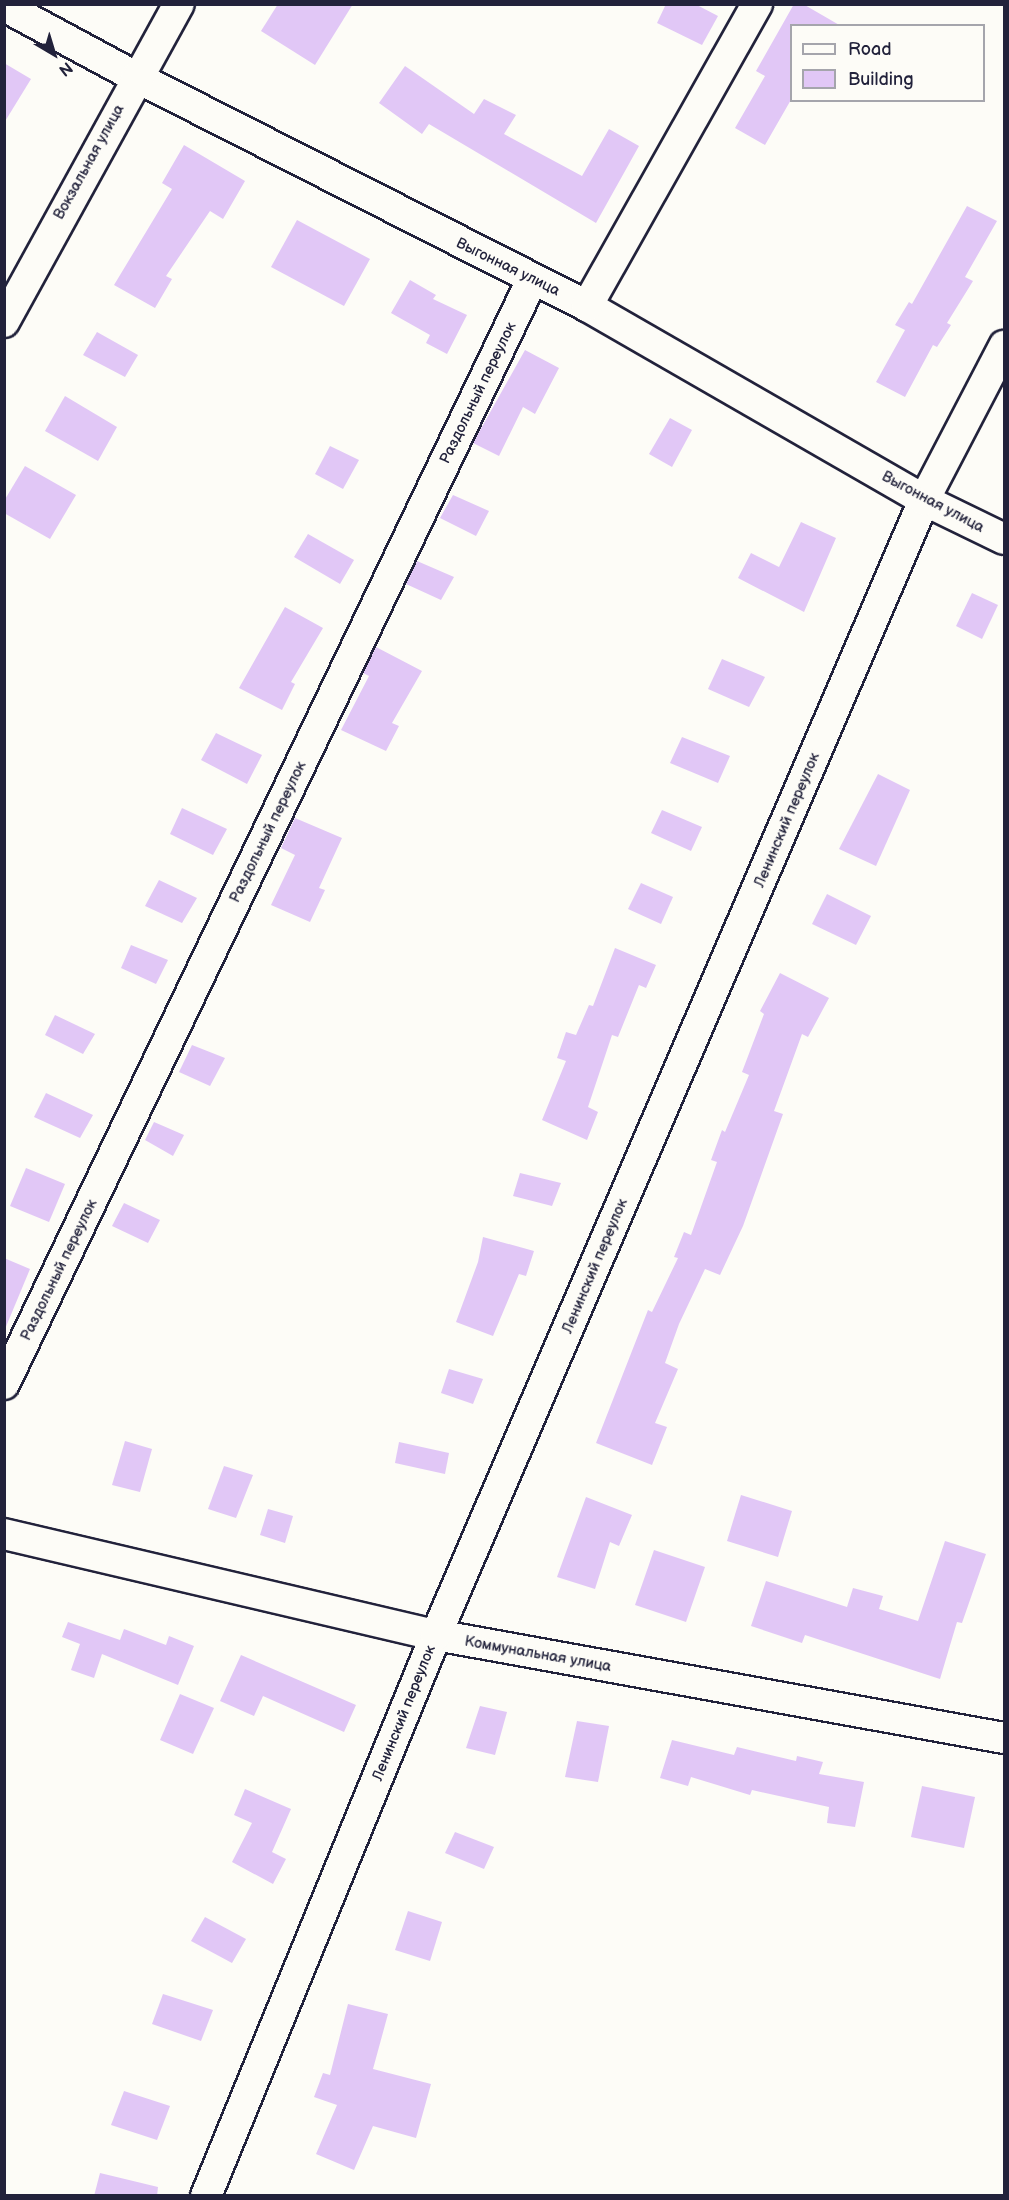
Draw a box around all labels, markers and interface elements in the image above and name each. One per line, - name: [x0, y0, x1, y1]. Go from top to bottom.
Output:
- north arrow: [24, 24, 84, 84]
- legend: [790, 24, 985, 102]
- text: Road: [848, 39, 892, 60]
- text: N: [55, 57, 76, 80]
- text: Building: [848, 69, 914, 90]
- street label: Вокзальная улица: [50, 101, 128, 223]
- street label: Выгонная улица: [453, 234, 563, 300]
- street label: Раздольный переулок: [436, 319, 520, 467]
- street label: Выгонная улица: [879, 467, 987, 537]
- street label: Ленинский переулок: [750, 750, 824, 890]
- street label: Раздольный переулок: [226, 758, 310, 906]
- street label: Раздольный переулок: [17, 1196, 101, 1344]
- street label: Ленинский переулок: [558, 1196, 632, 1336]
- street label: Коммунальная улица: [463, 1632, 613, 1676]
- street label: Ленинский переулок: [369, 1643, 439, 1783]

